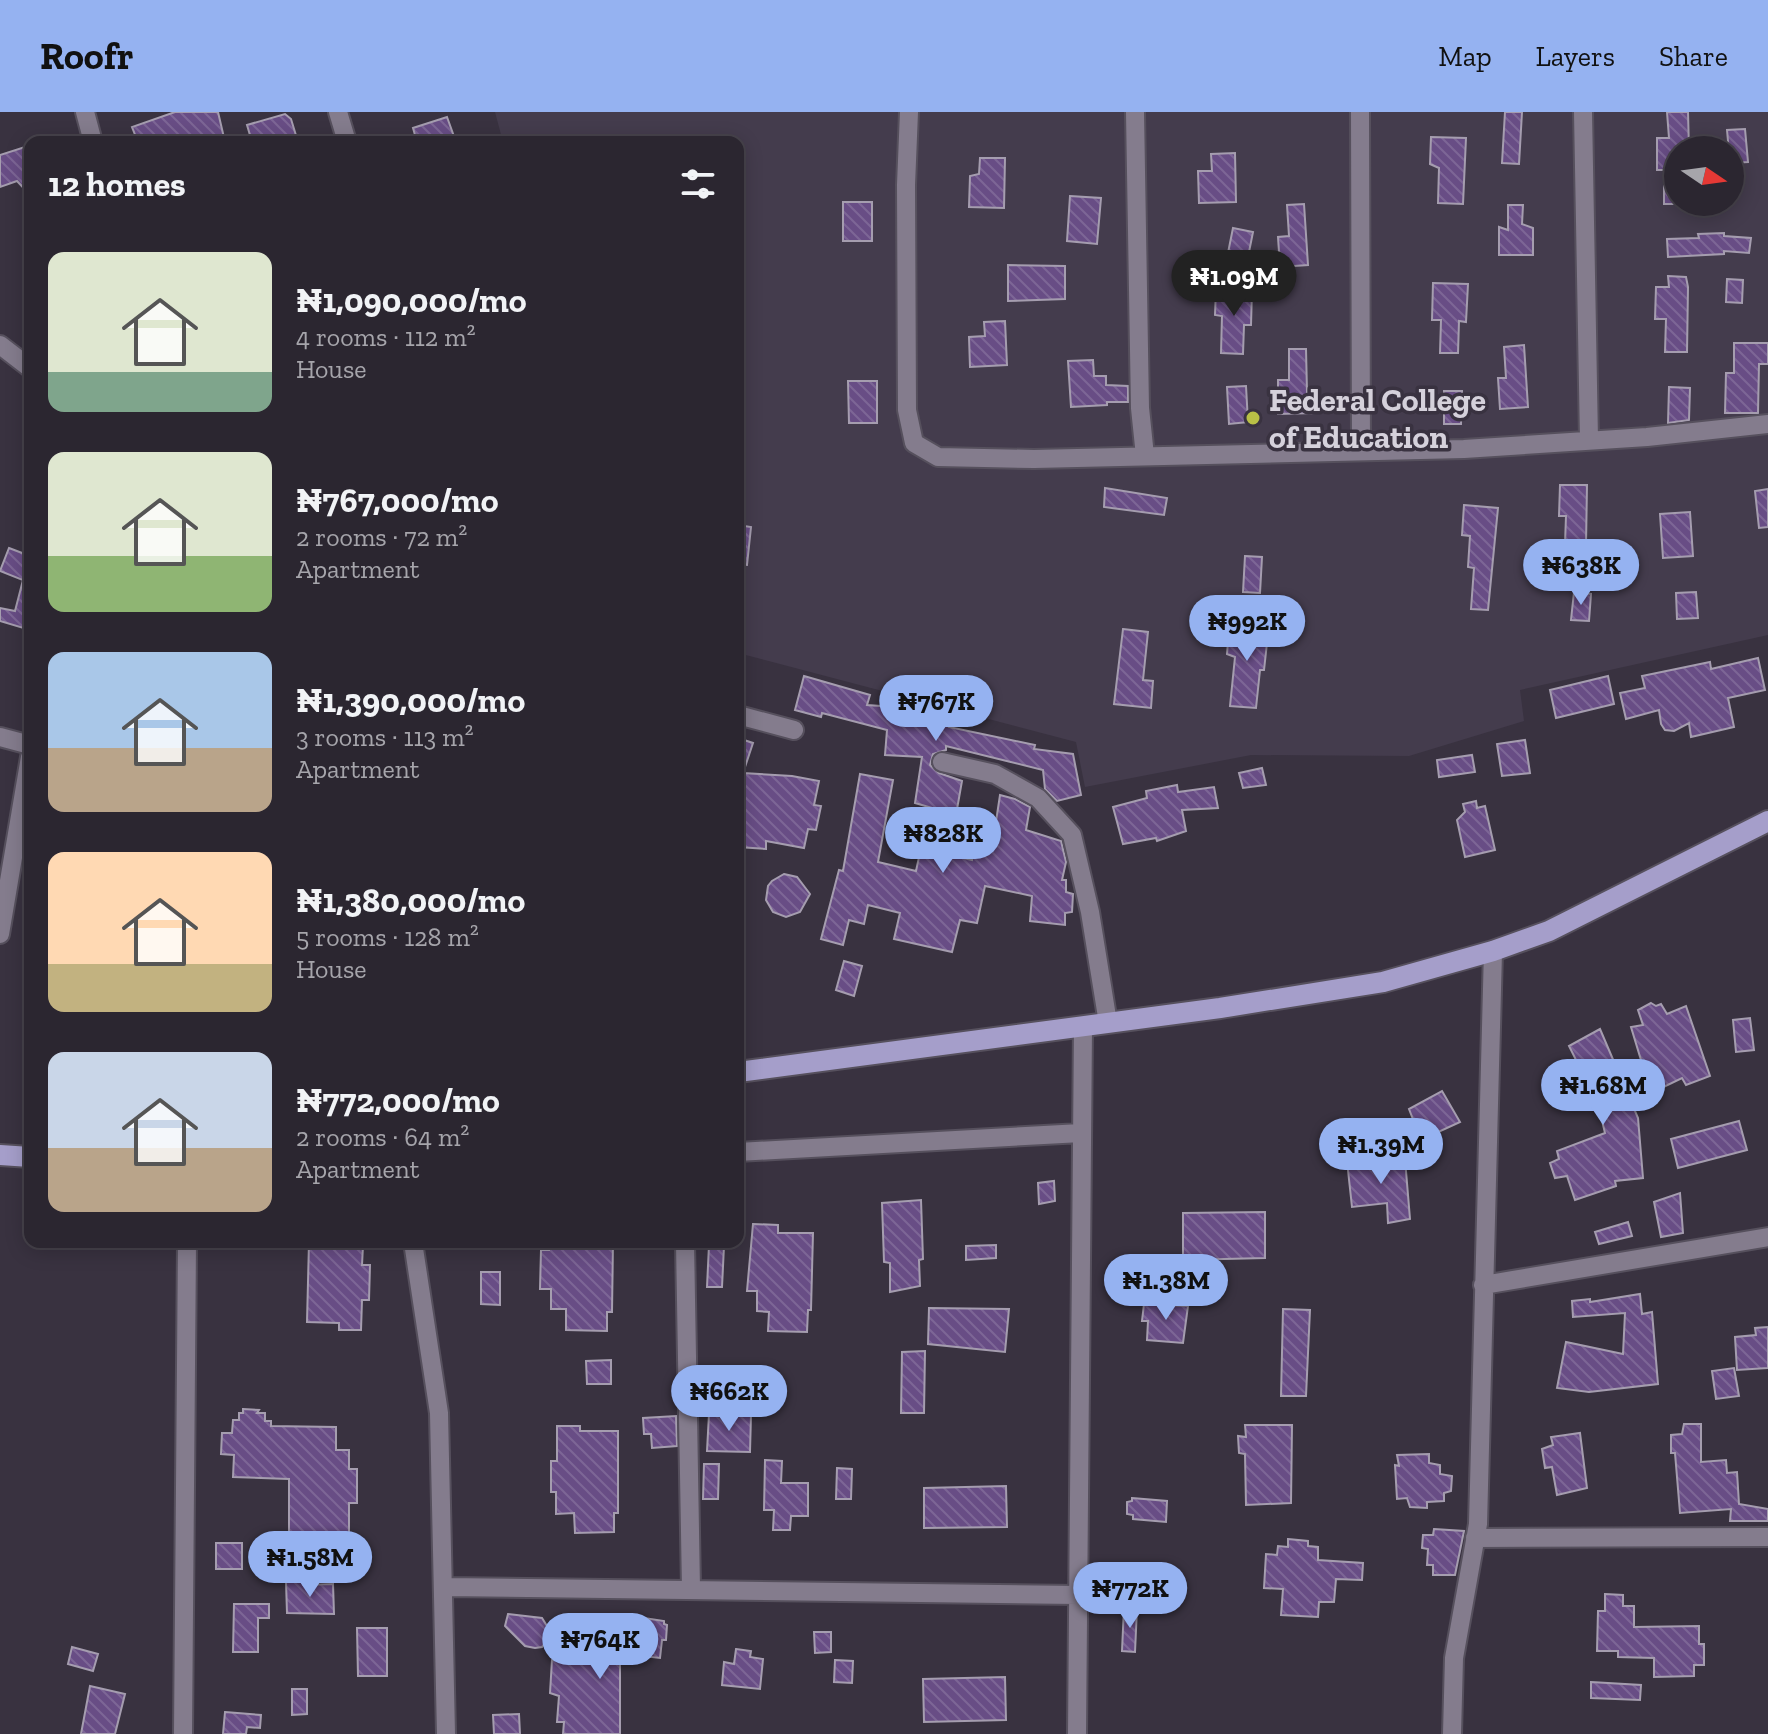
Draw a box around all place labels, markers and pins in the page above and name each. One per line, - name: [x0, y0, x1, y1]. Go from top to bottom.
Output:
- pin: ₦1.09M: [1169, 250, 1299, 318]
- place label: Federal College of Education: [1269, 381, 1486, 456]
- marker: Federal College of Education: [1244, 409, 1262, 427]
- pin: ₦638K: [1525, 539, 1637, 607]
- pin: ₦992K: [1191, 595, 1303, 663]
- pin: ₦767K: [880, 675, 992, 743]
- pin: ₦828K: [887, 807, 999, 875]
- pin: ₦1.68M: [1538, 1059, 1668, 1127]
- pin: ₦1.39M: [1316, 1118, 1446, 1186]
- pin: ₦1.38M: [1101, 1254, 1231, 1322]
- pin: ₦662K: [673, 1365, 785, 1433]
- pin: ₦1.58M: [245, 1531, 375, 1599]
- pin: ₦772K: [1074, 1562, 1186, 1630]
- pin: ₦764K: [544, 1613, 656, 1681]

